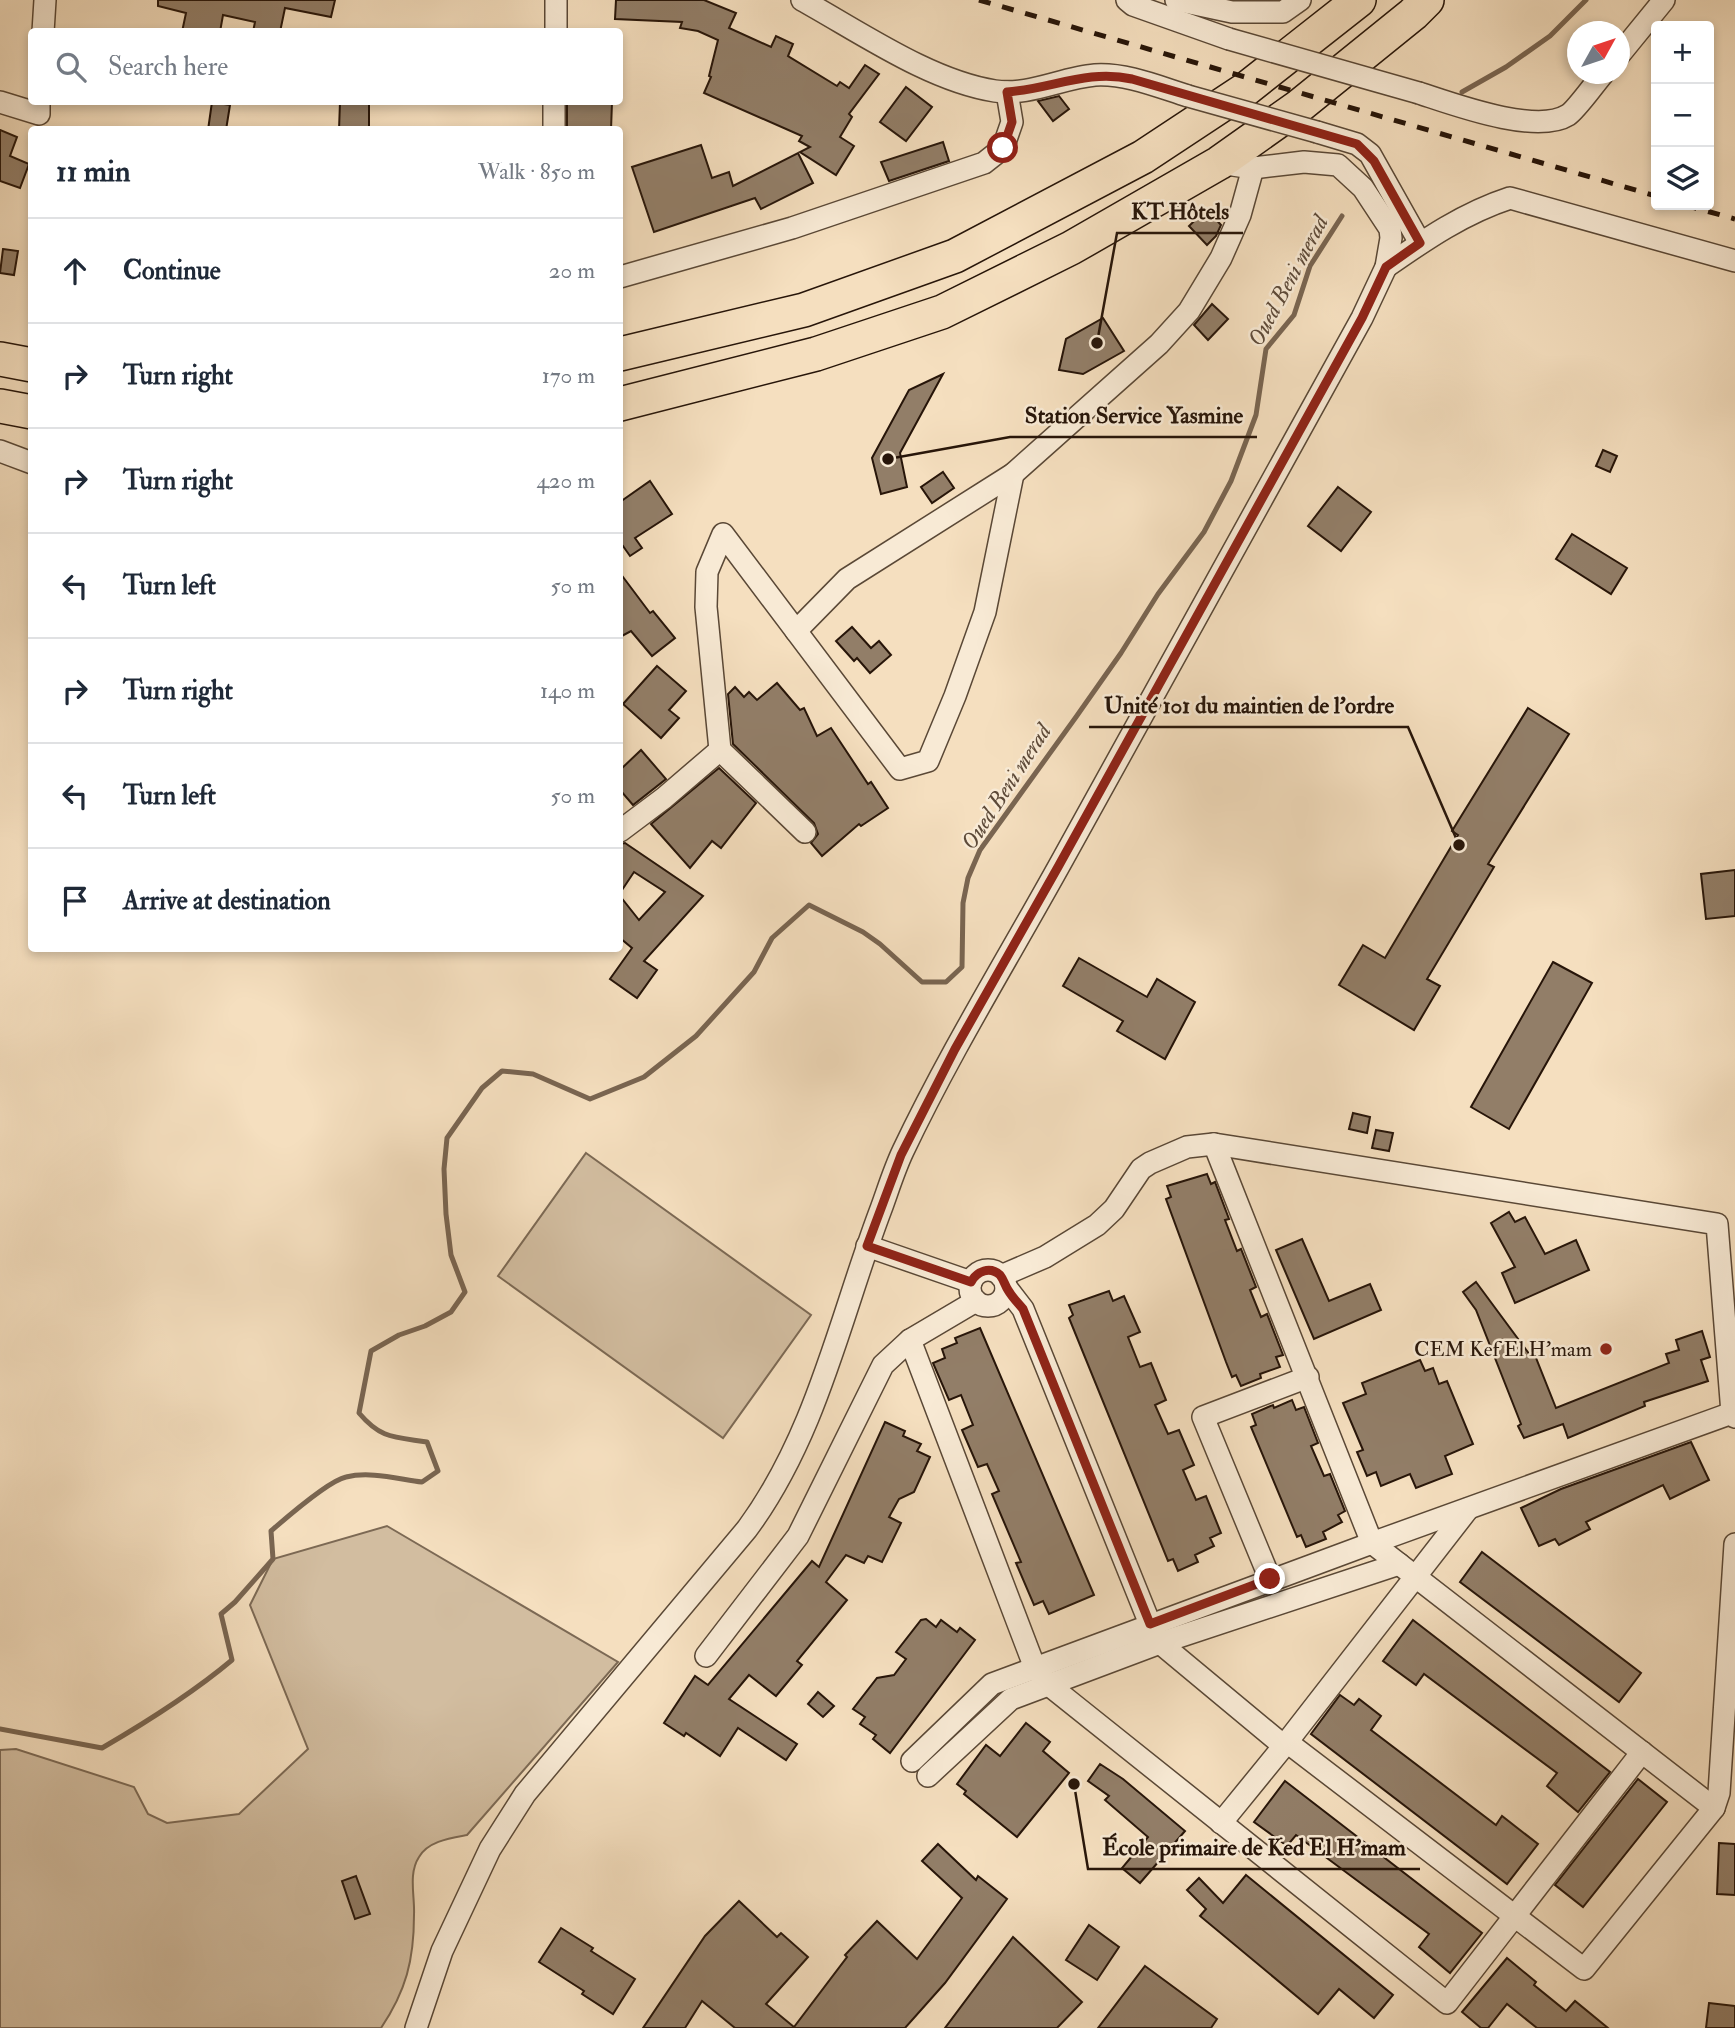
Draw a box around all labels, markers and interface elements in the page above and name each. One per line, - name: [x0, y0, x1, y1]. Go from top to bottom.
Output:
- north arrow: [1567, 21, 1630, 84]
- map controls: [1651, 21, 1714, 210]
- button: +: [1651, 21, 1714, 84]
- search box: [28, 28, 623, 105]
- icon: search: [52, 48, 90, 86]
- text: Search here: [108, 51, 228, 83]
- button: −: [1651, 84, 1714, 147]
- route start: [987, 132, 1018, 163]
- button: layers: [1651, 147, 1714, 210]
- text: 11 min: [56, 153, 130, 190]
- text: Walk · 850 m: [478, 157, 595, 186]
- callout: KT Hôtels: [1117, 189, 1243, 233]
- text: KT Hôtels: [1131, 197, 1229, 226]
- water label: Oued Beni merad: [1241, 209, 1335, 352]
- icon: ahead: [56, 252, 94, 290]
- text: Continue: [123, 255, 221, 287]
- text: 20 m: [549, 256, 595, 285]
- icon: right: [56, 357, 94, 395]
- text: Turn right: [123, 360, 233, 392]
- text: 170 m: [542, 361, 595, 390]
- callout: Station Service Yasmine: [1010, 393, 1257, 437]
- text: Station Service Yasmine: [1025, 401, 1244, 430]
- icon: right: [56, 462, 94, 500]
- text: Turn right: [123, 465, 233, 497]
- text: 420 m: [536, 466, 595, 495]
- icon: left: [56, 567, 94, 605]
- text: Turn left: [123, 570, 216, 602]
- text: 50 m: [551, 571, 595, 600]
- icon: right: [56, 672, 94, 710]
- text: Turn right: [123, 675, 233, 707]
- text: 140 m: [540, 676, 595, 705]
- callout: Unité 101 du maintien de l'ordre: [1089, 683, 1408, 727]
- text: Unité 101 du maintien de l'ordre: [1104, 691, 1394, 720]
- water label: Oued Beni merad: [954, 717, 1058, 856]
- icon: left: [56, 777, 94, 815]
- text: Turn left: [123, 780, 216, 812]
- text: 50 m: [551, 781, 595, 810]
- icon: arrive: [56, 882, 94, 920]
- text: Arrive at destination: [123, 885, 331, 917]
- place label: CEM Kef El H'mam: [1414, 1336, 1592, 1363]
- marker: CEM Kef El H'mam: [1598, 1341, 1614, 1357]
- route end: [1254, 1563, 1285, 1594]
- callout: École primaire de Ked El H'mam: [1088, 1825, 1420, 1869]
- text: École primaire de Ked El H'mam: [1102, 1832, 1406, 1863]

